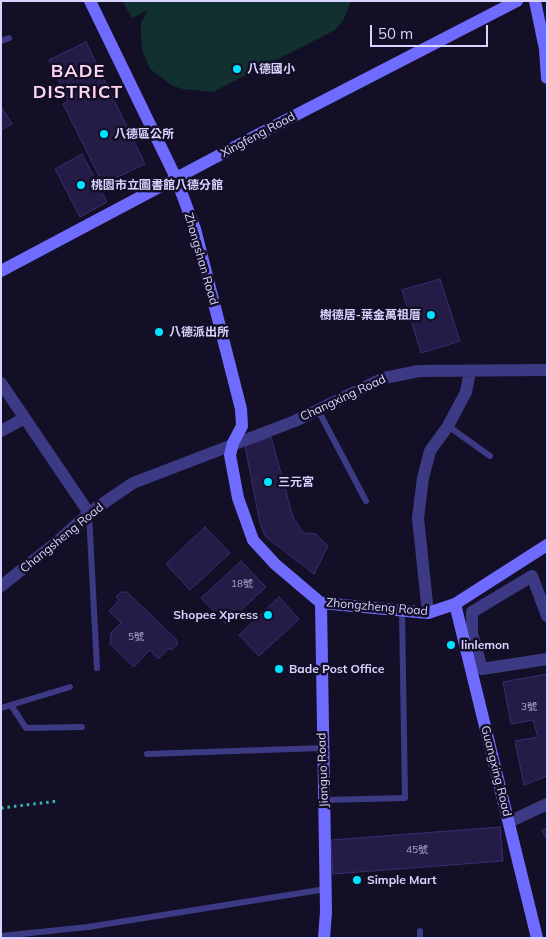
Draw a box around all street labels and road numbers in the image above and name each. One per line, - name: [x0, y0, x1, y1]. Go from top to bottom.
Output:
- street label: Xingfeng Road: [218, 109, 298, 161]
- street label: Zhongshan Road: [181, 211, 221, 307]
- street label: Changxing Road: [298, 372, 388, 424]
- street label: Changsheng Road: [17, 500, 107, 576]
- street label: Zhongzheng Road: [326, 595, 428, 619]
- street label: Guangxing Road: [478, 724, 514, 818]
- street label: Jianguo Road: [315, 732, 331, 808]

